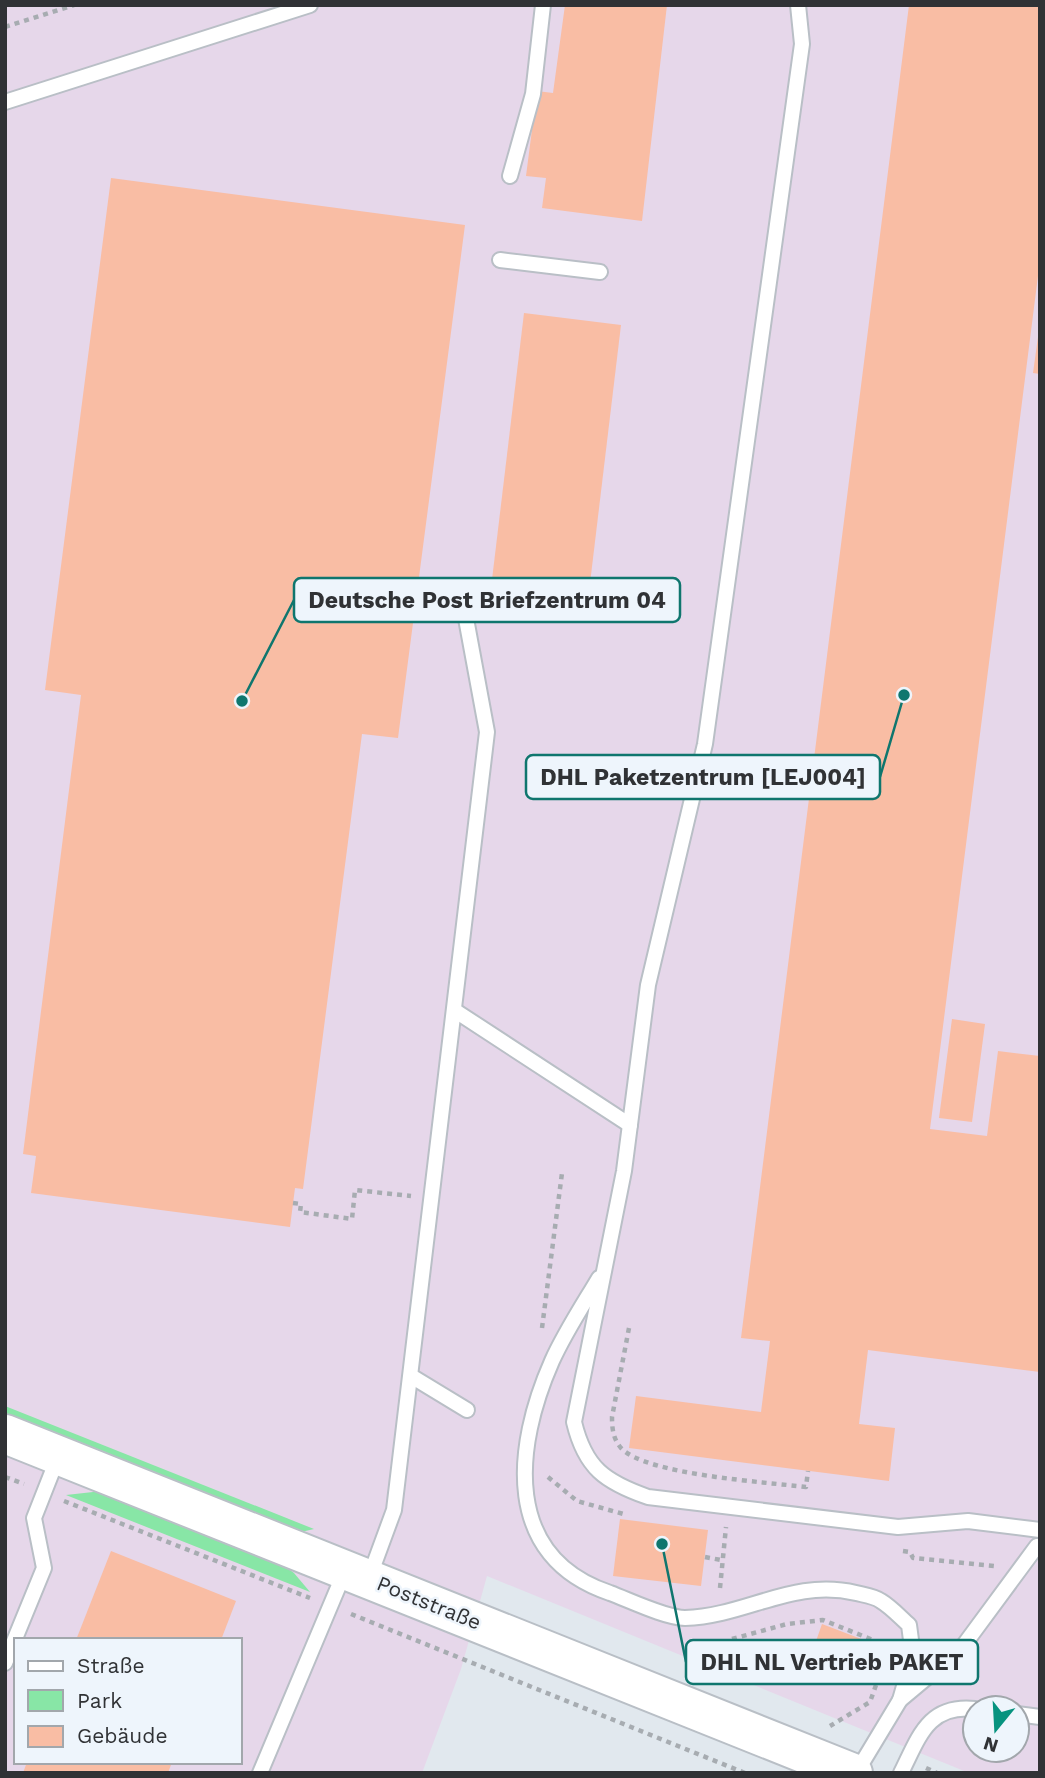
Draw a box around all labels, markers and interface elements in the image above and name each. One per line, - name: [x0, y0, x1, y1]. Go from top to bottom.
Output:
- callout: Deutsche Post Briefzentrum 04: [294, 578, 680, 622]
- text: Deutsche Post Briefzentrum 04: [308, 587, 666, 614]
- callout: DHL Paketzentrum [LEJ004]: [526, 755, 880, 799]
- text: DHL Paketzentrum [LEJ004]: [540, 764, 866, 791]
- street label: Poststraße: [373, 1570, 485, 1635]
- legend: [14, 1638, 242, 1764]
- callout: DHL NL Vertrieb PAKET: [686, 1640, 978, 1684]
- text: DHL NL Vertrieb PAKET: [701, 1649, 963, 1676]
- text: Straße: [77, 1653, 145, 1678]
- text: Park: [77, 1688, 122, 1713]
- north arrow: [961, 1694, 1031, 1764]
- text: Gebäude: [77, 1723, 168, 1748]
- text: N: [981, 1732, 1001, 1758]

